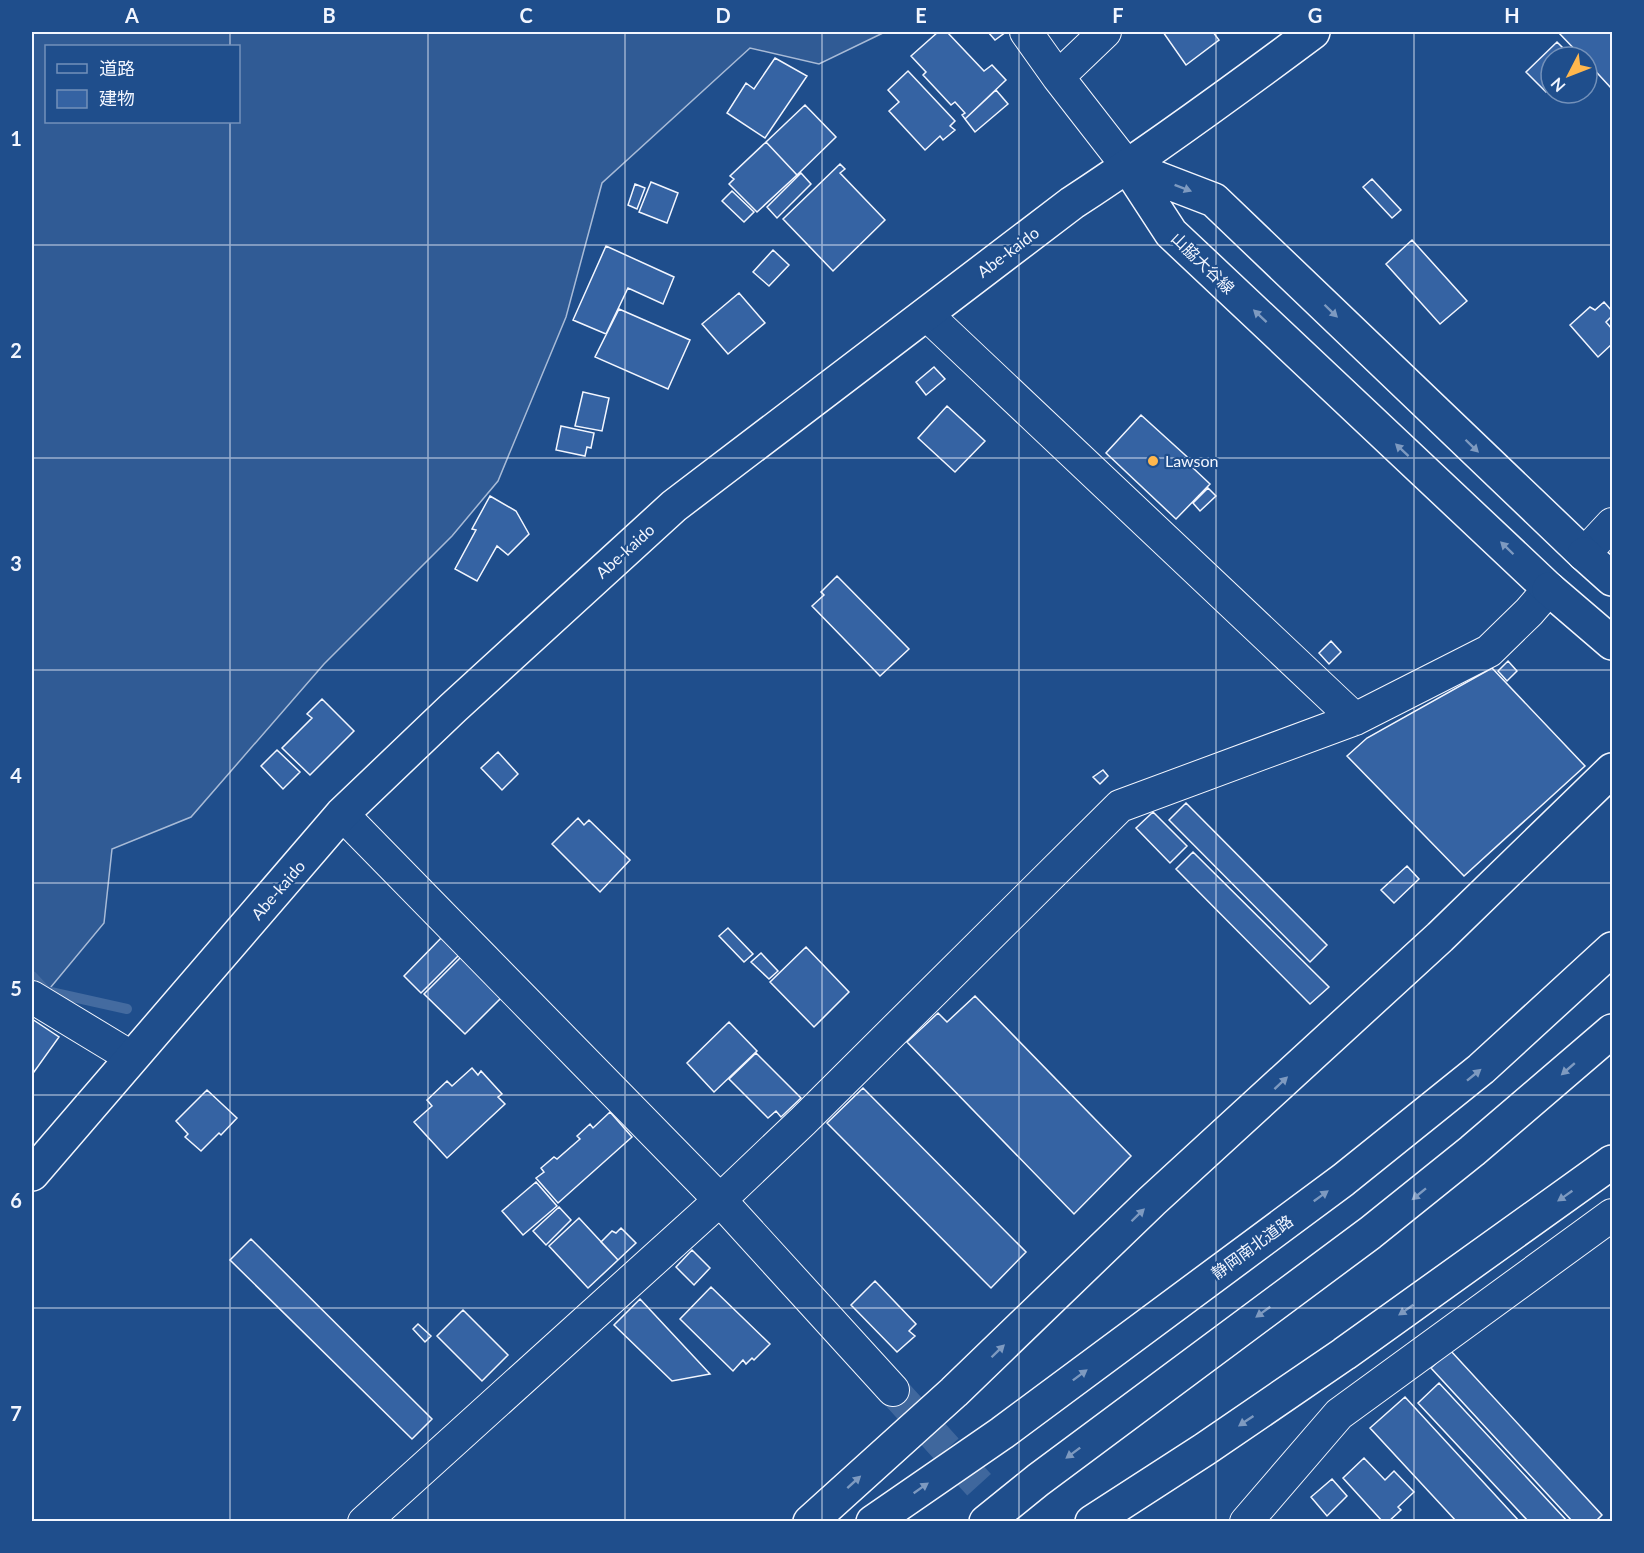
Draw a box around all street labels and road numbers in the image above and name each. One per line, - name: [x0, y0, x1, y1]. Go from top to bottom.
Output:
- street label: Abe-kaido: [973, 222, 1042, 281]
- street label: 山脇大谷線: [1168, 228, 1239, 297]
- street label: Abe-kaido: [592, 519, 658, 582]
- street label: Abe-kaido: [247, 856, 308, 923]
- street label: 静岡南北道路: [1207, 1211, 1296, 1282]

